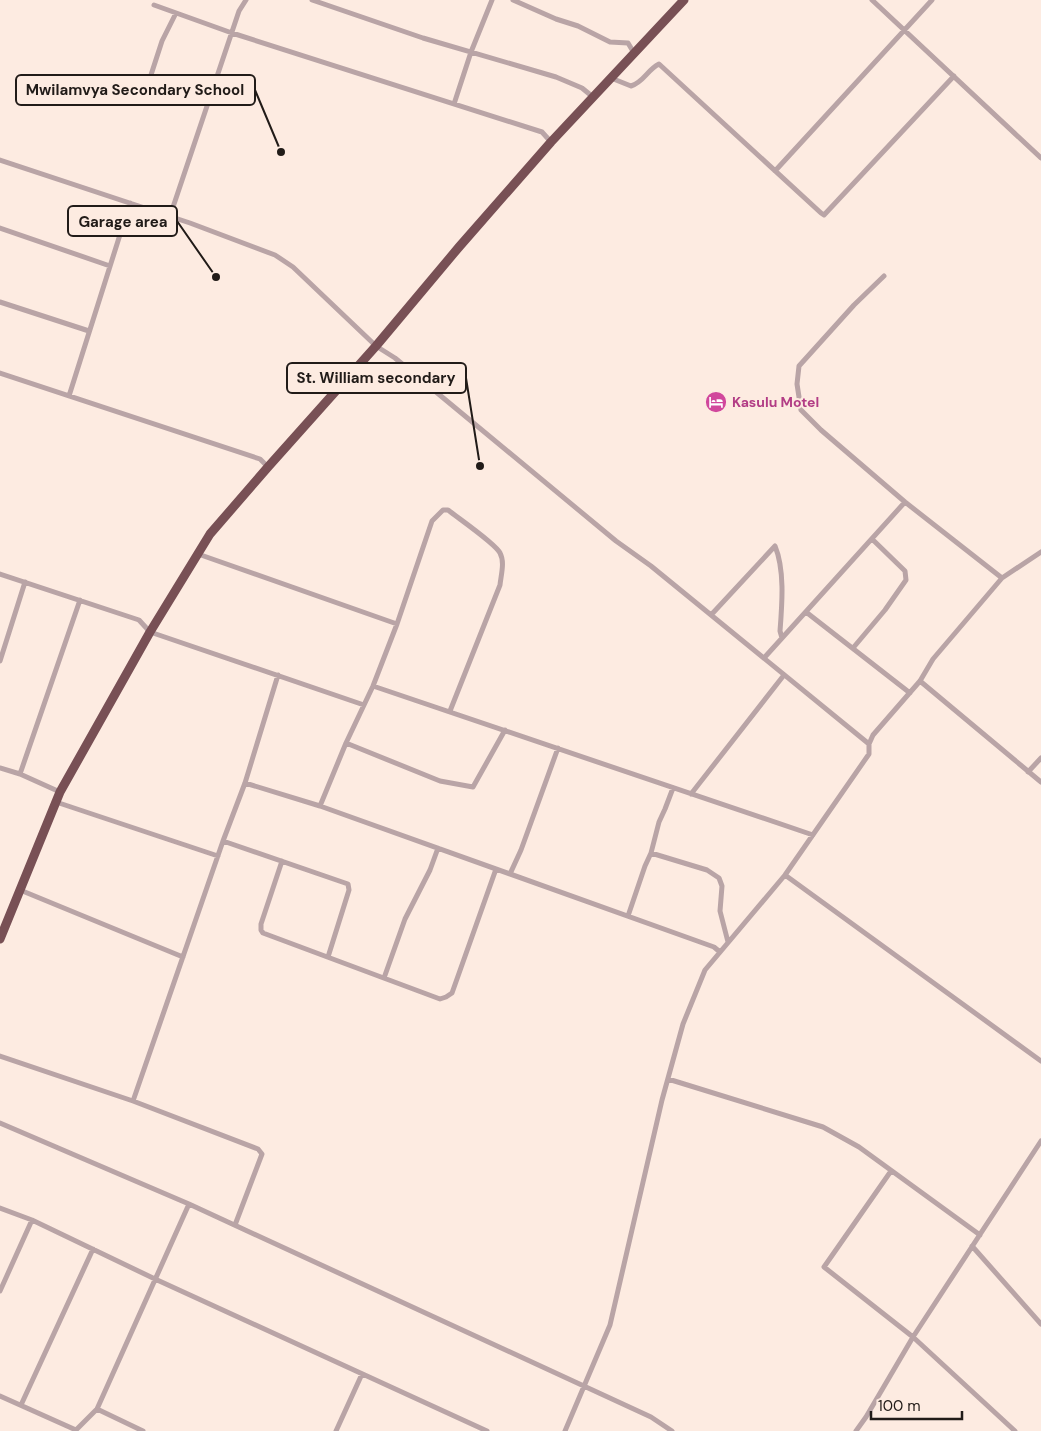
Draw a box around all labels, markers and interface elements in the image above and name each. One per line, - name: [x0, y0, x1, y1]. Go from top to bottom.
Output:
- callout: Mwilamvya Secondary School: [16, 75, 255, 105]
- text: Mwilamvya Secondary School: [26, 80, 244, 100]
- callout: Garage area: [68, 206, 177, 236]
- text: Garage area: [78, 212, 168, 232]
- callout: St. William secondary: [287, 363, 466, 393]
- text: St. William secondary: [296, 368, 456, 388]
- hotel icon: Kasulu Motel: [704, 390, 728, 414]
- place label: Kasulu Motel: [732, 393, 819, 411]
- scale bar: [871, 1388, 962, 1420]
- text: 100 m: [878, 1396, 921, 1416]

